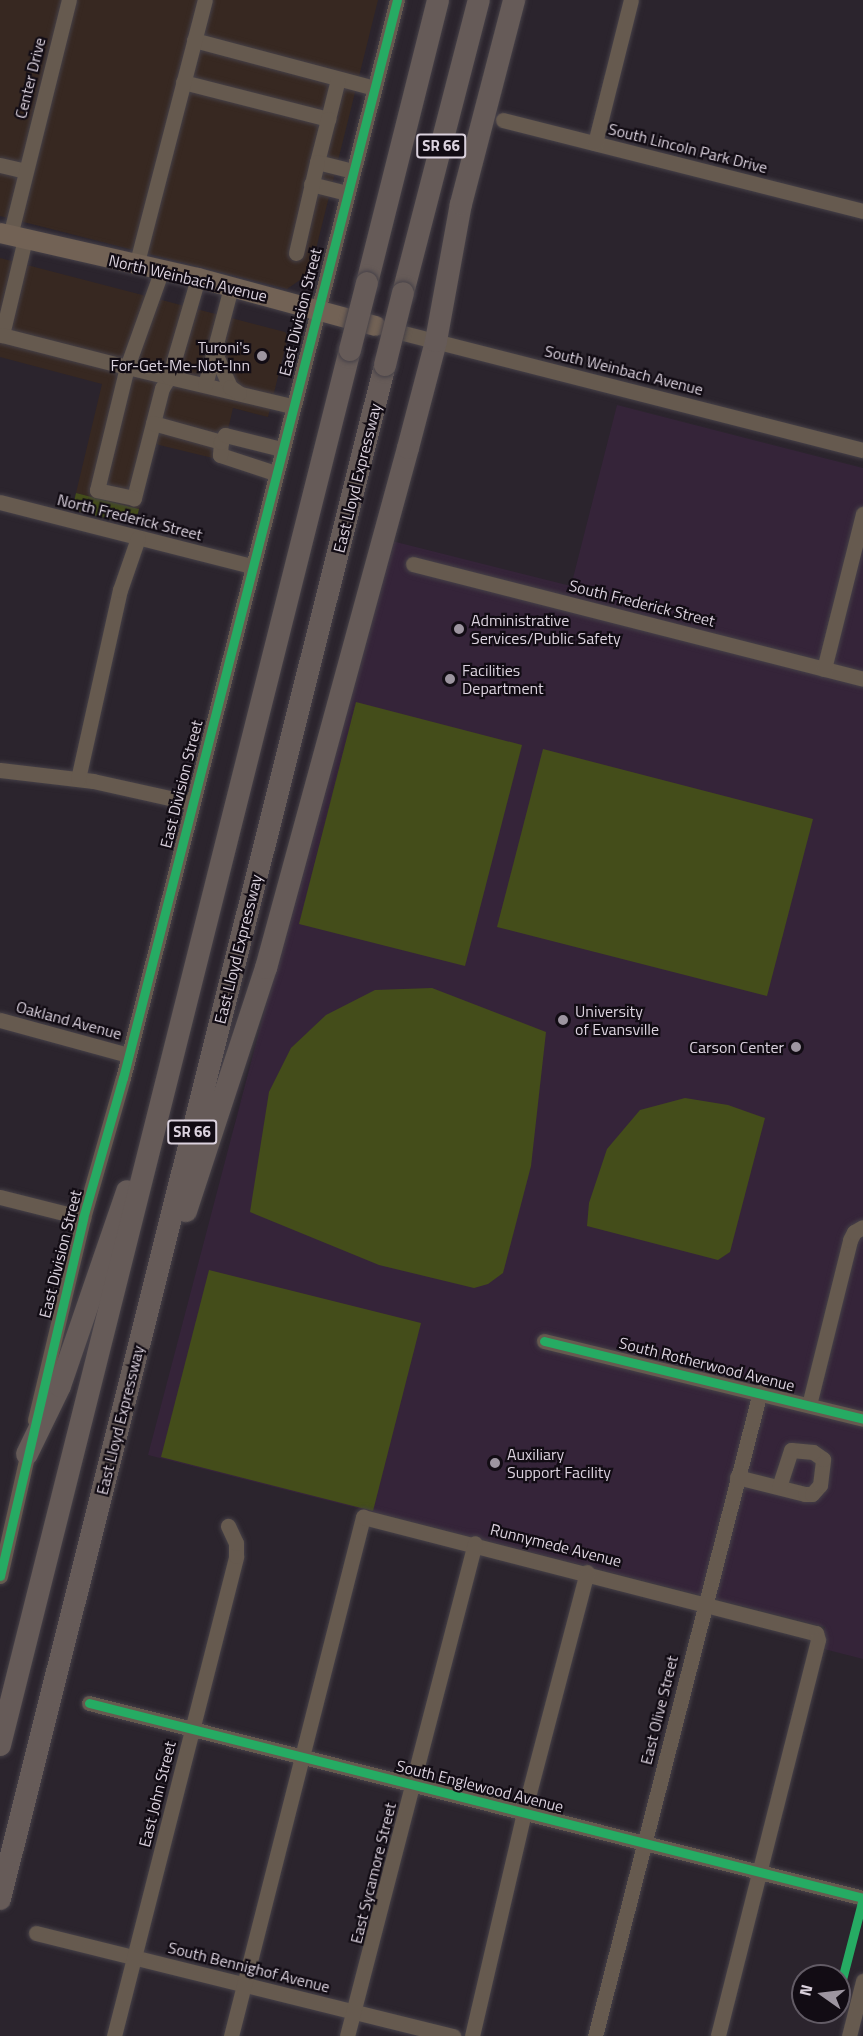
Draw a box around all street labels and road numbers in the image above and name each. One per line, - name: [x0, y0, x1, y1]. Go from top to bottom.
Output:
- street label: Center Drive: [11, 35, 49, 121]
- street label: South Lincoln Park Drive: [606, 119, 770, 177]
- road number: SR 66: [416, 134, 466, 158]
- street label: East Division Street: [275, 246, 325, 378]
- street label: North Weinbach Avenue: [107, 250, 269, 306]
- street label: South Weinbach Avenue: [543, 341, 705, 399]
- street label: East Lloyd Expressway: [329, 401, 385, 555]
- street label: North Frederick Street: [55, 490, 205, 544]
- street label: South Frederick Street: [567, 576, 717, 630]
- street label: East Division Street: [156, 718, 206, 850]
- street label: East Lloyd Expressway: [210, 872, 266, 1026]
- street label: Oakland Avenue: [14, 997, 124, 1043]
- road number: SR 66: [166, 1120, 218, 1144]
- street label: East Division Street: [35, 1188, 85, 1320]
- street label: South Rotherwood Avenue: [617, 1333, 797, 1395]
- street label: East Lloyd Expressway: [92, 1343, 148, 1497]
- street label: Runnymede Avenue: [488, 1519, 624, 1571]
- street label: East Olive Street: [636, 1654, 682, 1766]
- street label: East John Street: [135, 1739, 179, 1849]
- street label: South Englewood Avenue: [394, 1756, 566, 1816]
- street label: East Sycamore Street: [346, 1801, 400, 1945]
- street label: South Bennighof Avenue: [166, 1938, 332, 1996]

